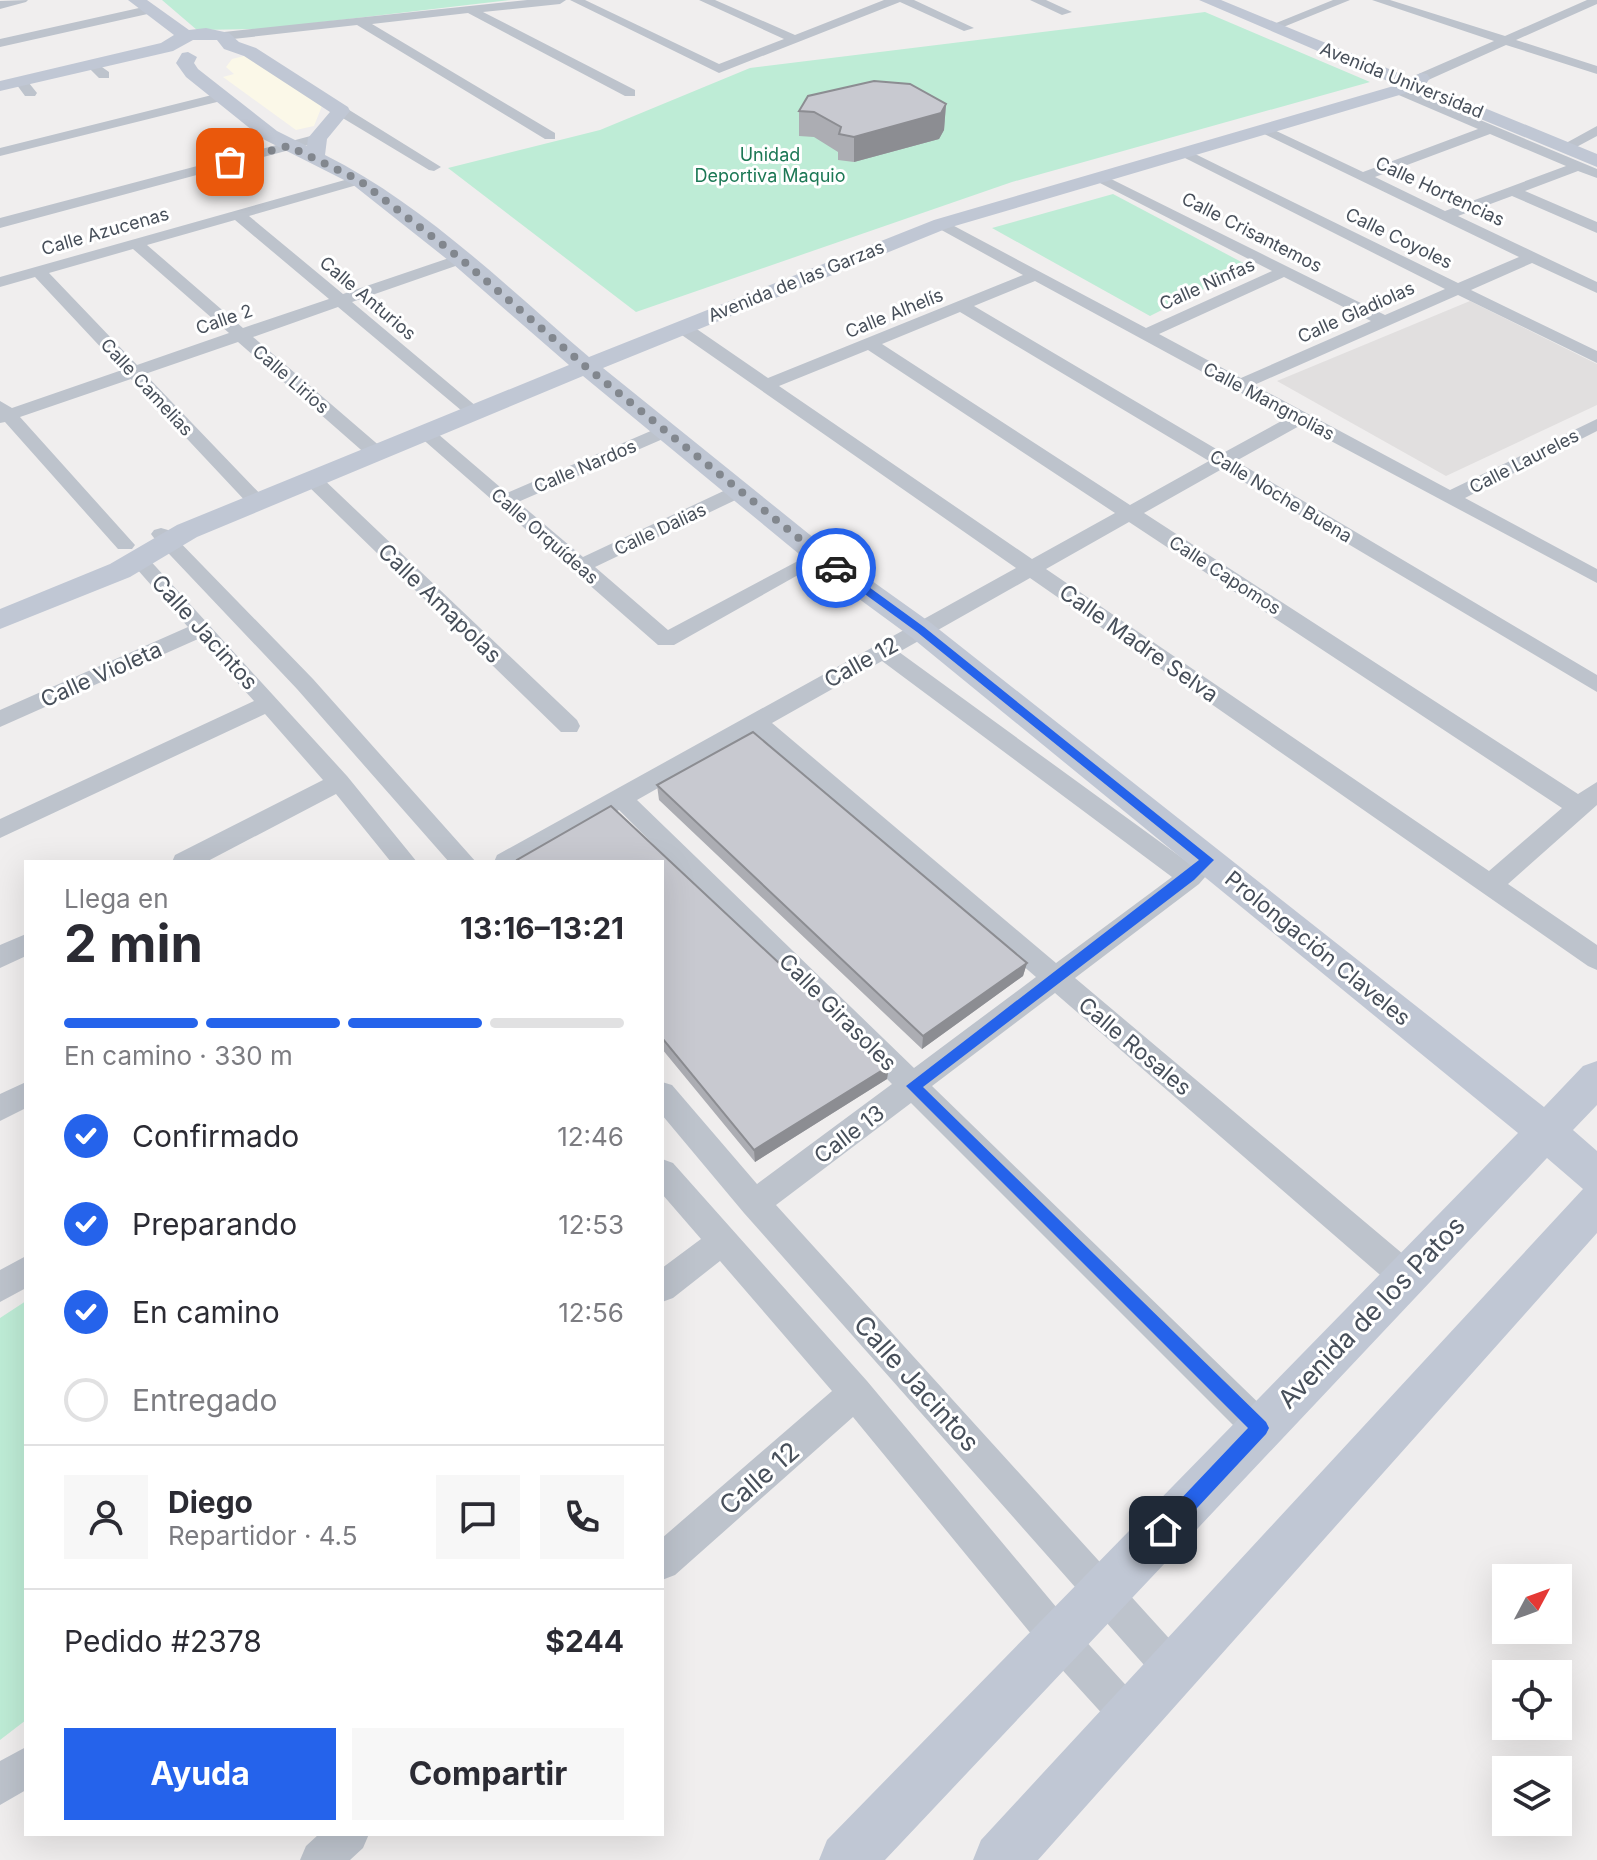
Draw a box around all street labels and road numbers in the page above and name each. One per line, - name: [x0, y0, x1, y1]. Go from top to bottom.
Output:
- street label: Avenida Universidad: [1317, 38, 1487, 122]
- street label: Calle Hortencias: [1372, 152, 1508, 230]
- street label: Calle Crisantemos: [1178, 188, 1326, 276]
- street label: Calle Azucenas: [39, 203, 171, 259]
- street label: Calle Coyoles: [1342, 203, 1456, 273]
- street label: Avenida de las Garzas: [705, 236, 887, 326]
- street label: Calle Anturios: [316, 252, 420, 344]
- street label: Calle Ninfas: [1156, 254, 1258, 314]
- street label: Calle Gladiolas: [1294, 277, 1418, 347]
- street label: Calle Alhelís: [842, 284, 946, 342]
- street label: Calle 2: [193, 300, 255, 338]
- street label: Calle Camelias: [97, 334, 197, 440]
- street label: Calle Lirios: [249, 340, 333, 418]
- street label: Calle Mangnolias: [1200, 358, 1338, 444]
- street label: Calle Laureles: [1466, 424, 1582, 498]
- street label: Calle Nardos: [531, 435, 639, 497]
- street label: Calle Noche Buena: [1206, 445, 1356, 547]
- street label: Calle Orquídeas: [487, 484, 603, 588]
- street label: Calle Dalias: [611, 499, 709, 559]
- street label: Calle Capomos: [1165, 531, 1285, 619]
- street label: Calle Amapolas: [373, 538, 507, 668]
- street label: Calle Jacintos: [147, 569, 263, 695]
- street label: Calle Madre Selva: [1055, 579, 1223, 707]
- street label: Calle 12: [820, 631, 902, 693]
- street label: Calle Violeta: [37, 636, 165, 712]
- street label: Prolongación Claveles: [1220, 865, 1416, 1031]
- street label: Calle Girasoles: [774, 948, 902, 1076]
- street label: Calle Rosales: [1073, 991, 1197, 1101]
- street label: Calle 13: [809, 1099, 889, 1169]
- street label: Avenida de los Patos: [1271, 1210, 1471, 1414]
- street label: Calle Jacintos: [848, 1309, 986, 1457]
- street label: Calle 12: [713, 1435, 805, 1521]

